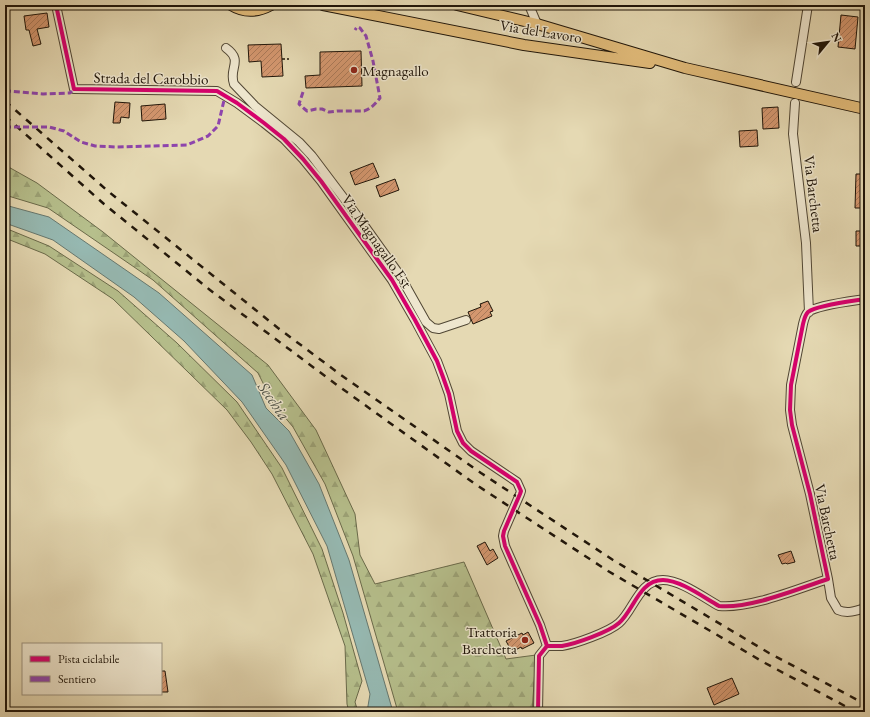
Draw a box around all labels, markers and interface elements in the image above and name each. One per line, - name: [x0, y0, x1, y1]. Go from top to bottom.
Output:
- street label: Via del Lavoro: [499, 15, 583, 47]
- north arrow: [808, 22, 848, 62]
- text: N: [828, 30, 845, 45]
- place label: Magnagallo: [362, 61, 429, 80]
- marker: Magnagallo: [349, 65, 359, 75]
- street label: Strada del Carobbio: [93, 67, 209, 89]
- street label: Via Barchetta: [800, 154, 828, 234]
- street label: Via Magnagallo Est: [338, 190, 417, 292]
- water label: Secchia: [253, 377, 295, 425]
- street label: Via Barchetta: [811, 482, 845, 562]
- place label: Trattoria Barchetta: [462, 622, 517, 658]
- marker: Trattoria Barchetta: [520, 635, 530, 645]
- legend: [22, 643, 162, 695]
- text: Pista ciclabile: [58, 651, 120, 667]
- text: Sentiero: [58, 671, 96, 687]

